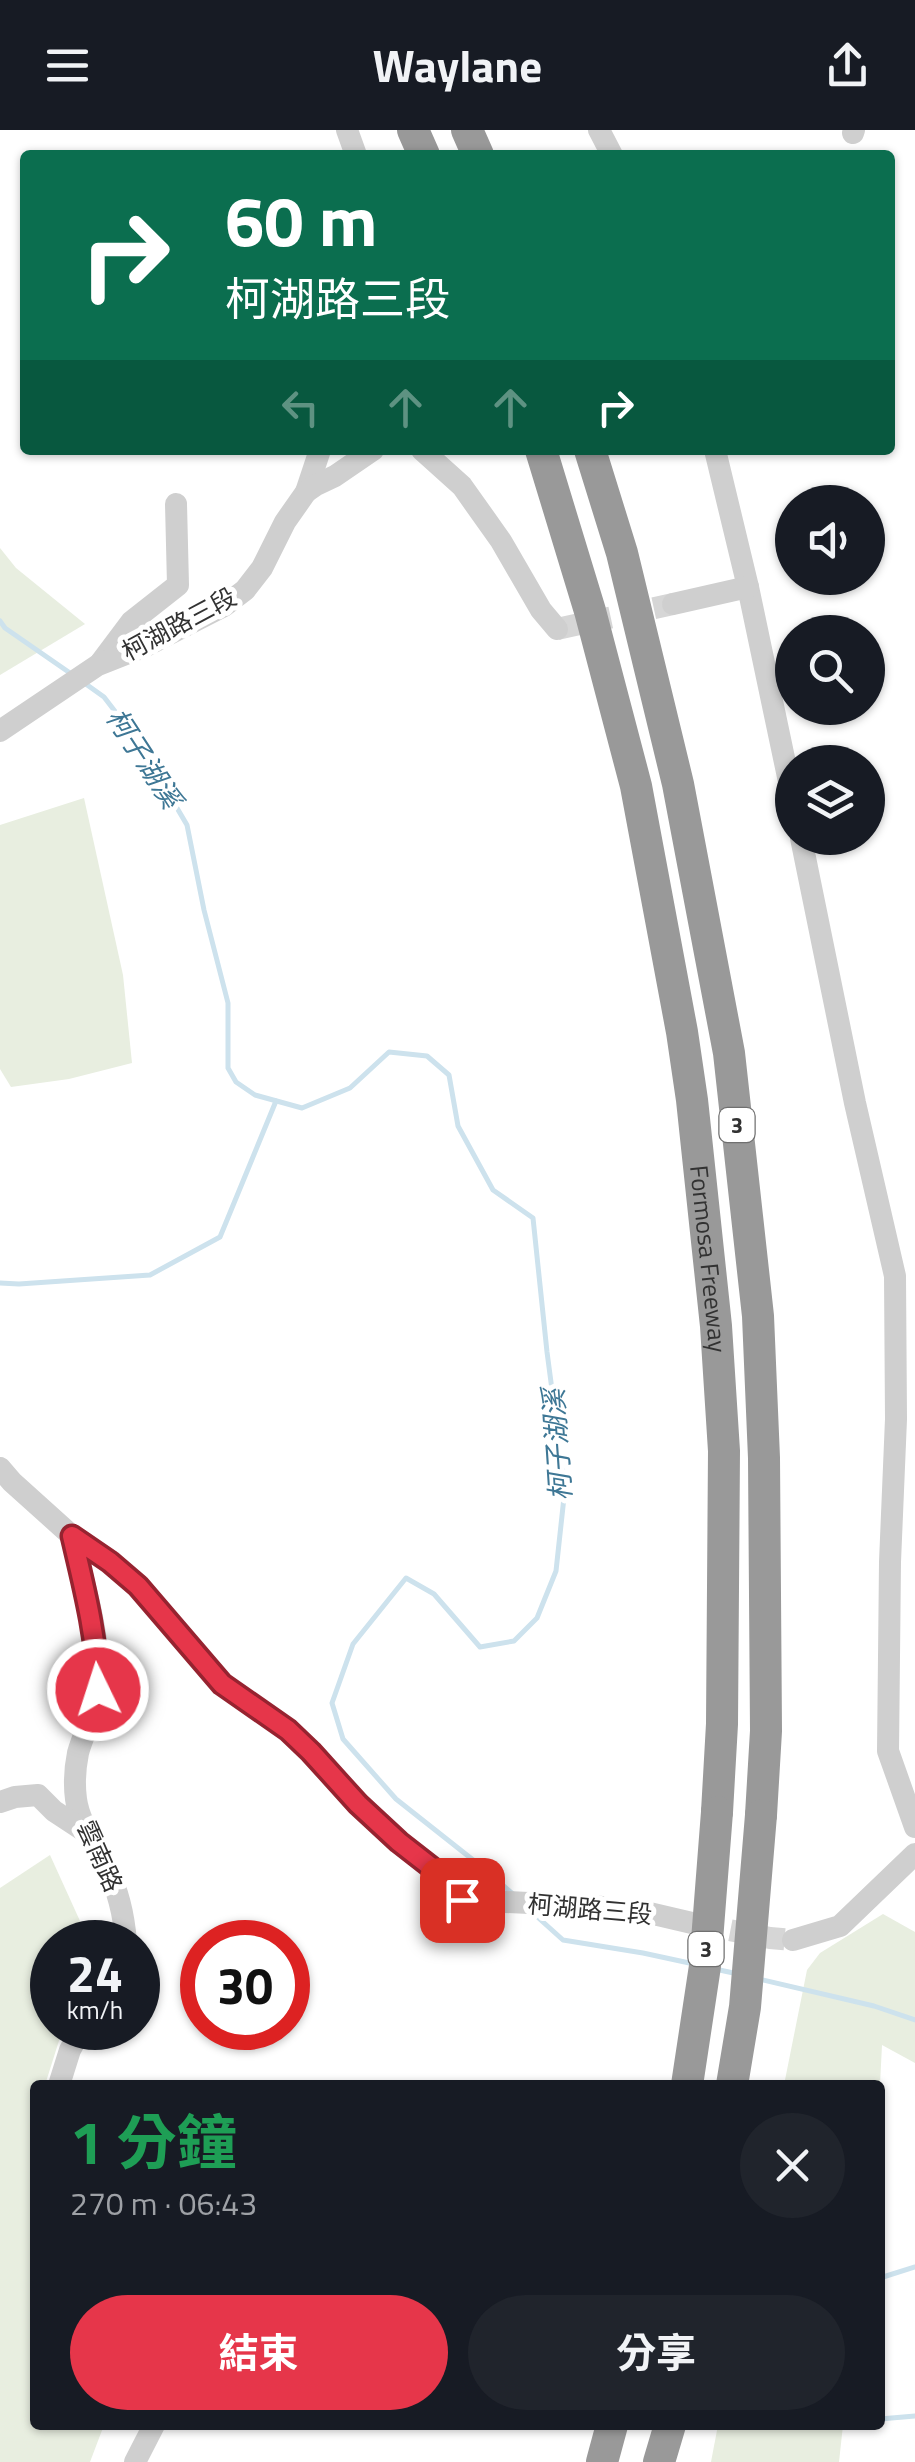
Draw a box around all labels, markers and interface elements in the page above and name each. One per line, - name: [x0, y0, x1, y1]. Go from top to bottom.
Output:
- text: Waylane: [373, 31, 542, 99]
- icon: menu: [40, 38, 95, 93]
- icon: share: [820, 38, 875, 93]
- text: 60 m: [225, 167, 378, 273]
- icon: right: [60, 190, 190, 320]
- text: 柯湖路三段: [225, 264, 450, 332]
- icon: left: [273, 380, 328, 435]
- icon: ahead: [378, 380, 433, 435]
- icon: ahead: [483, 380, 538, 435]
- icon: right: [588, 380, 643, 435]
- map controls: [775, 485, 885, 855]
- button: sound: [775, 485, 885, 595]
- street label: 柯湖路三段: [115, 578, 243, 670]
- button: search: [775, 615, 885, 725]
- water label: 柯子湖溪: [96, 699, 195, 820]
- button: layers: [775, 745, 885, 855]
- road number: 3: [720, 1108, 754, 1142]
- street label: Formosa Freeway: [680, 1163, 737, 1354]
- water label: 柯子湖溪: [531, 1384, 582, 1502]
- position arrow: [46, 1638, 150, 1742]
- street label: 雲南路: [67, 1814, 133, 1898]
- pin: [420, 1858, 505, 1943]
- icon: arrive: [435, 1873, 490, 1928]
- street label: 柯湖路三段: [526, 1885, 654, 1933]
- speed limit sign: 30: [180, 1920, 310, 2050]
- road number: 3: [688, 1932, 724, 1966]
- text: 24: [67, 1935, 123, 2011]
- text: km/h: [67, 1991, 123, 2029]
- text: 1 分鐘: [70, 2096, 237, 2187]
- button: close: [740, 2113, 845, 2218]
- text: 270 m · 06:43: [70, 2179, 257, 2227]
- button: 結束: [70, 2295, 448, 2410]
- button: 分享: [468, 2295, 845, 2410]

